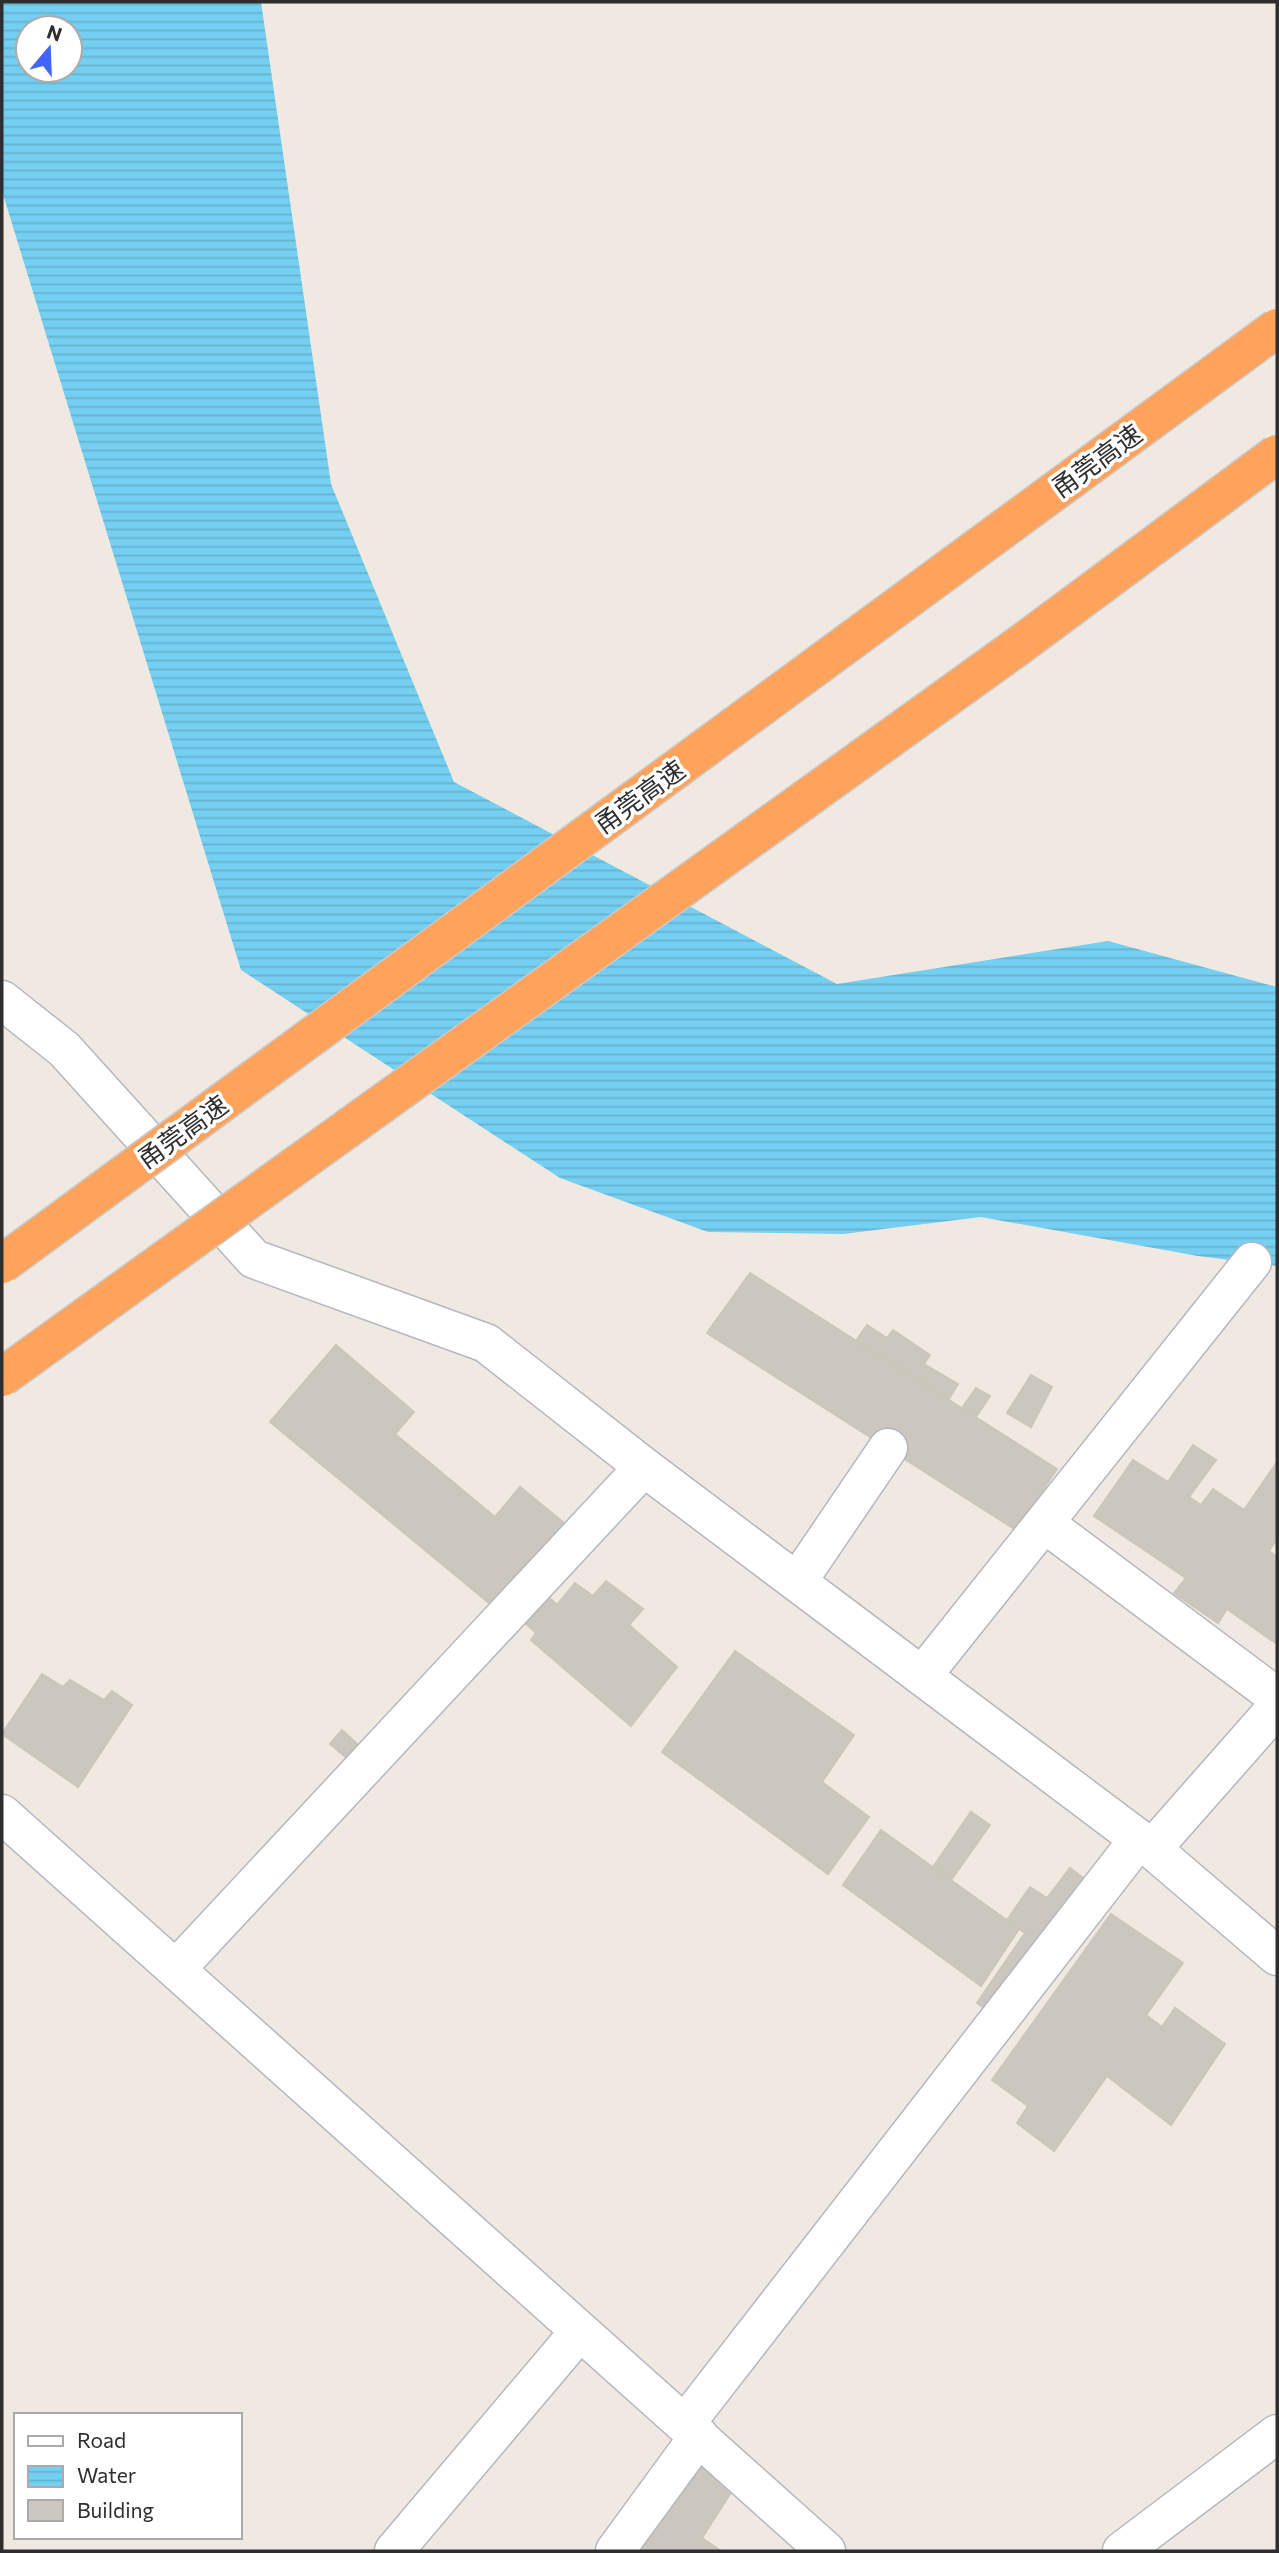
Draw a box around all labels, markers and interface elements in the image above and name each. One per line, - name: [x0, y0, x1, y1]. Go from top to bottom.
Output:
- north arrow: [14, 14, 84, 84]
- text: N: [44, 19, 65, 46]
- street label: 甬莞高速: [1045, 417, 1147, 503]
- street label: 甬莞高速: [588, 753, 690, 839]
- street label: 甬莞高速: [131, 1088, 233, 1174]
- legend: [14, 2413, 242, 2539]
- text: Road: [77, 2427, 126, 2452]
- text: Water: [77, 2462, 136, 2487]
- text: Building: [77, 2497, 154, 2522]

